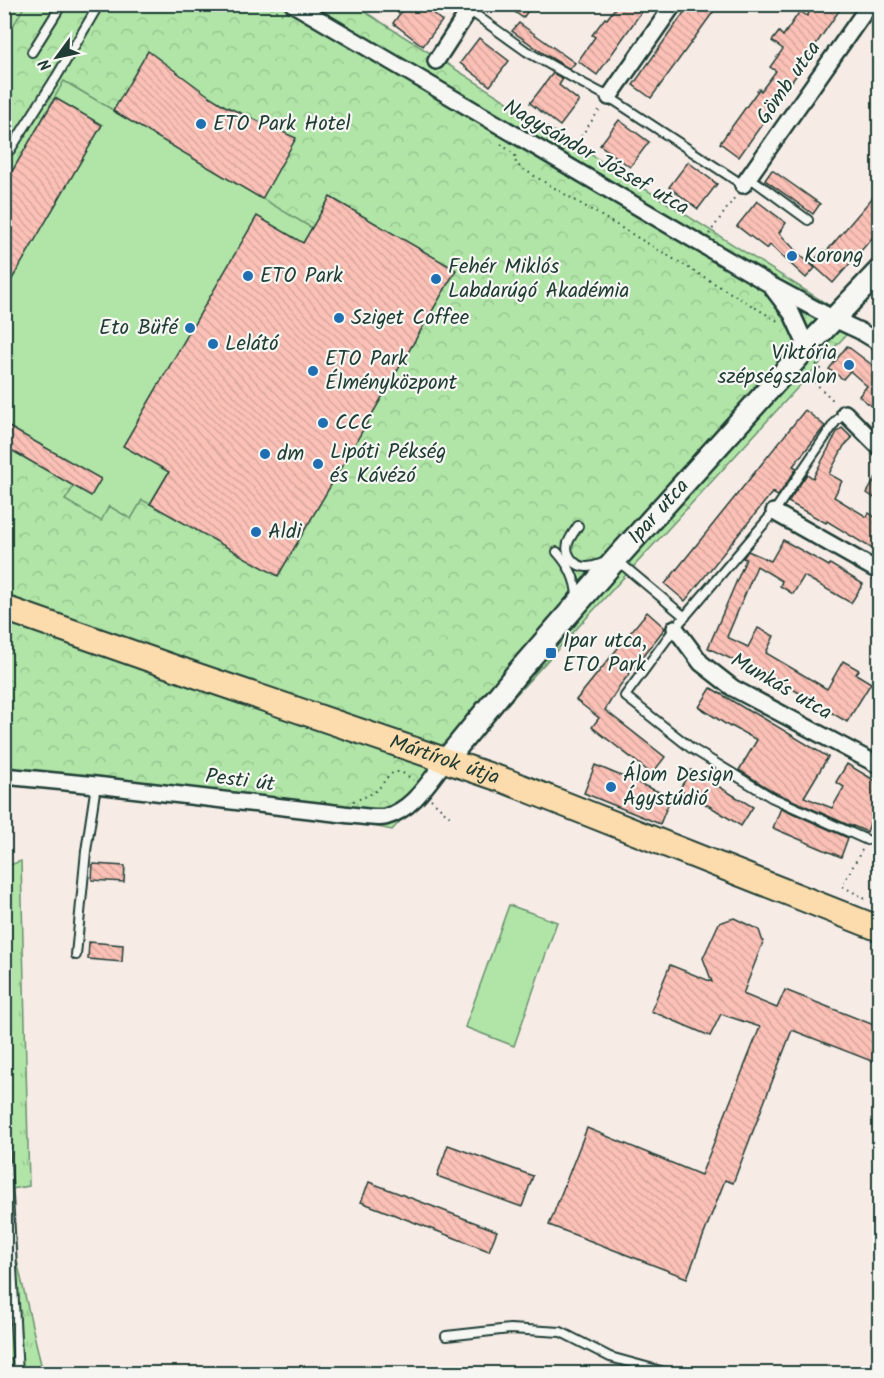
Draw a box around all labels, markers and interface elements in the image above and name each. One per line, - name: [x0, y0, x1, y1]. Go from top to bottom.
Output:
- north arrow: [27, 27, 87, 87]
- street label: Gömb utca: [748, 34, 830, 132]
- text: N: [32, 53, 59, 75]
- street label: Nagysándor József utca: [497, 91, 695, 225]
- place label: ETO Park Hotel: [213, 108, 351, 141]
- marker: ETO Park Hotel: [194, 117, 208, 131]
- place label: Korong: [804, 240, 864, 273]
- marker: Korong: [785, 249, 799, 263]
- place label: Fehér Miklós Labdarúgó Akadémia: [448, 251, 629, 308]
- place label: ETO Park: [260, 260, 343, 293]
- marker: ETO Park: [241, 269, 255, 283]
- marker: Fehér Miklós Labdarúgó Akadémia: [429, 272, 443, 286]
- place label: Sziget Coffee: [351, 302, 470, 335]
- marker: Sziget Coffee: [332, 311, 346, 325]
- place label: Eto Büfé: [99, 312, 179, 345]
- marker: Eto Büfé: [183, 321, 197, 335]
- place label: Lelátó: [225, 328, 280, 361]
- marker: Lelátó: [206, 337, 220, 351]
- place label: Viktória szépségszalon: [718, 337, 837, 394]
- place label: ETO Park Élményközpont: [325, 343, 458, 400]
- marker: Viktória szépségszalon: [842, 358, 856, 372]
- marker: ETO Park Élményközpont: [306, 364, 320, 378]
- place label: CCC: [335, 407, 373, 440]
- marker: CCC: [316, 416, 330, 430]
- place label: Lipóti Pékség és Kávézó: [330, 436, 446, 493]
- place label: dm: [277, 438, 304, 471]
- marker: dm: [258, 447, 272, 461]
- marker: Lipóti Pékség és Kávézó: [311, 457, 325, 471]
- street label: Ipar utca: [620, 471, 697, 552]
- place label: Aldi: [268, 516, 302, 549]
- marker: Aldi: [249, 525, 263, 539]
- place label: Ipar utca, ETO Park: [563, 625, 647, 682]
- street label: Munkás utca: [724, 645, 838, 729]
- marker: Ipar utca, ETO Park: [544, 646, 558, 660]
- street label: Mártírok útja: [385, 726, 504, 794]
- place label: Álom Design Ágystúdió: [623, 759, 734, 816]
- street label: Pesti út: [203, 760, 277, 802]
- marker: Álom Design Ágystúdió: [604, 780, 618, 794]

